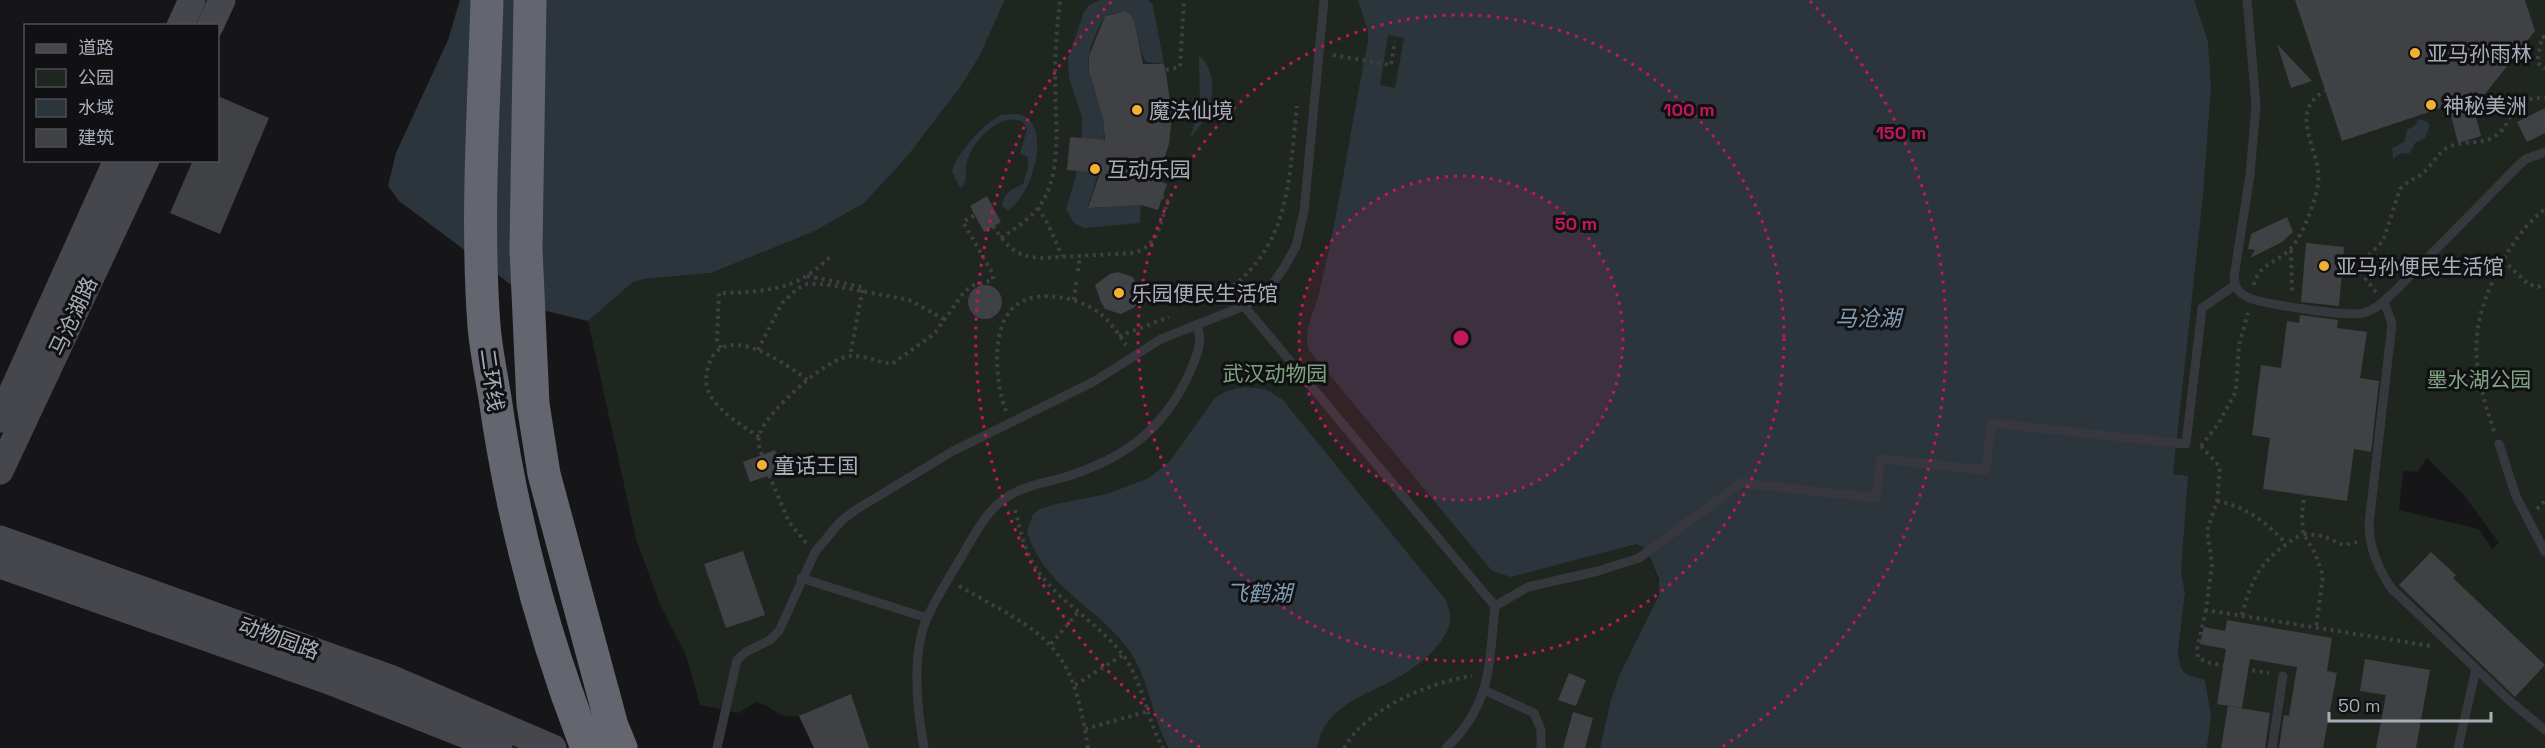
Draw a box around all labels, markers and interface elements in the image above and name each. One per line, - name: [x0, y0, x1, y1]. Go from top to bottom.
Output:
- legend: [24, 24, 219, 162]
- text: 道路: [78, 36, 114, 59]
- place label: 亚马孙雨林: [2427, 40, 2532, 67]
- marker: 亚马孙雨林: [2408, 46, 2422, 60]
- text: 公园: [78, 66, 114, 89]
- place label: 神秘美洲: [2443, 92, 2527, 119]
- text: 水域: [78, 96, 114, 119]
- place label: 魔法仙境: [1149, 97, 1233, 124]
- text: 100 m: [1663, 98, 1715, 121]
- marker: 神秘美洲: [2424, 98, 2438, 112]
- marker: 魔法仙境: [1130, 103, 1144, 117]
- text: 150 m: [1876, 121, 1926, 144]
- text: 建筑: [78, 126, 114, 149]
- place label: 互动乐园: [1107, 156, 1191, 183]
- marker: 互动乐园: [1088, 162, 1102, 176]
- text: 50 m: [1555, 212, 1597, 235]
- place label: 亚马孙便民生活馆: [2336, 253, 2504, 280]
- marker: 亚马孙便民生活馆: [2317, 259, 2331, 273]
- street label: 马沧湖路: [43, 272, 103, 360]
- place label: 乐园便民生活馆: [1131, 280, 1278, 307]
- marker: 乐园便民生活馆: [1112, 286, 1126, 300]
- water label: 马沧湖: [1835, 304, 1904, 332]
- centre of rings: [1451, 328, 1471, 348]
- street label: 二环线: [474, 347, 510, 413]
- park label: 武汉动物园: [1223, 360, 1328, 387]
- park label: 墨水湖公园: [2427, 366, 2532, 393]
- place label: 童话王国: [774, 452, 858, 479]
- marker: 童话王国: [755, 458, 769, 472]
- water label: 飞鹤湖: [1226, 579, 1295, 607]
- street label: 动物园路: [235, 611, 323, 665]
- scale bar: [2329, 685, 2491, 723]
- text: 50 m: [2338, 694, 2380, 717]

